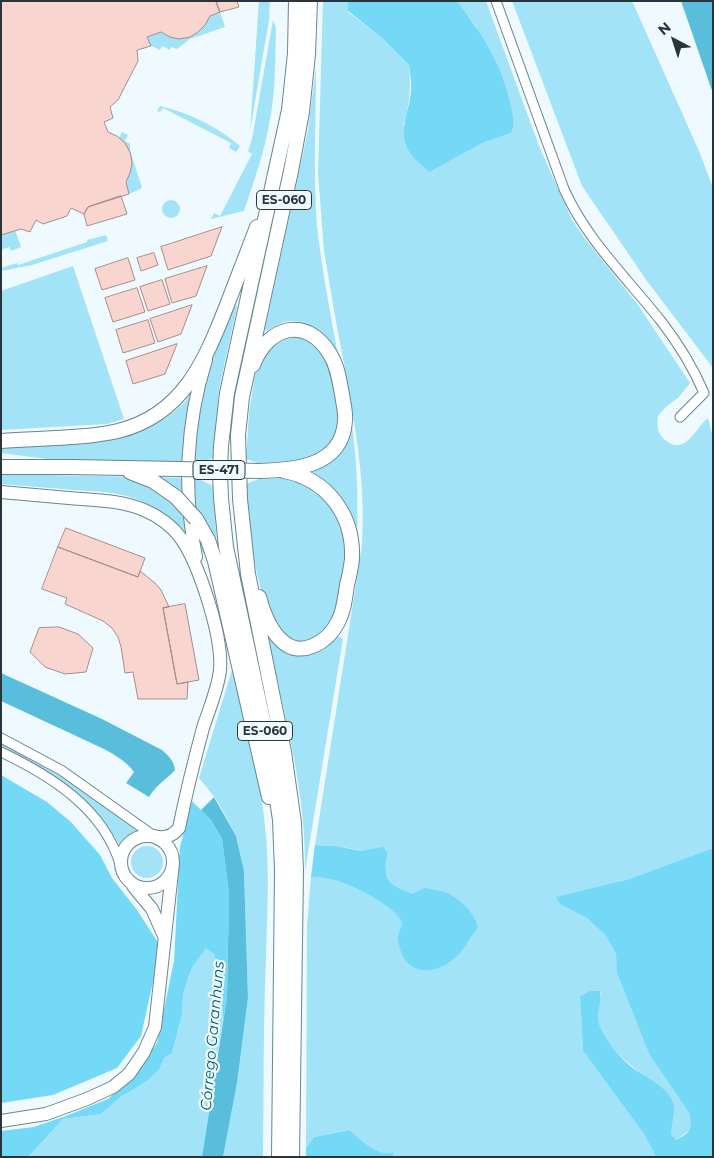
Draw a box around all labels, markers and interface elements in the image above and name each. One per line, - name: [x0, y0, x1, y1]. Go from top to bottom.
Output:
- north arrow: [649, 15, 699, 65]
- text: N: [654, 18, 674, 39]
- road number: ES-060: [256, 190, 312, 210]
- road number: ES-471: [193, 460, 245, 480]
- road number: ES-060: [238, 721, 292, 740]
- water label: Córrego Garanhuns: [198, 961, 228, 1111]

